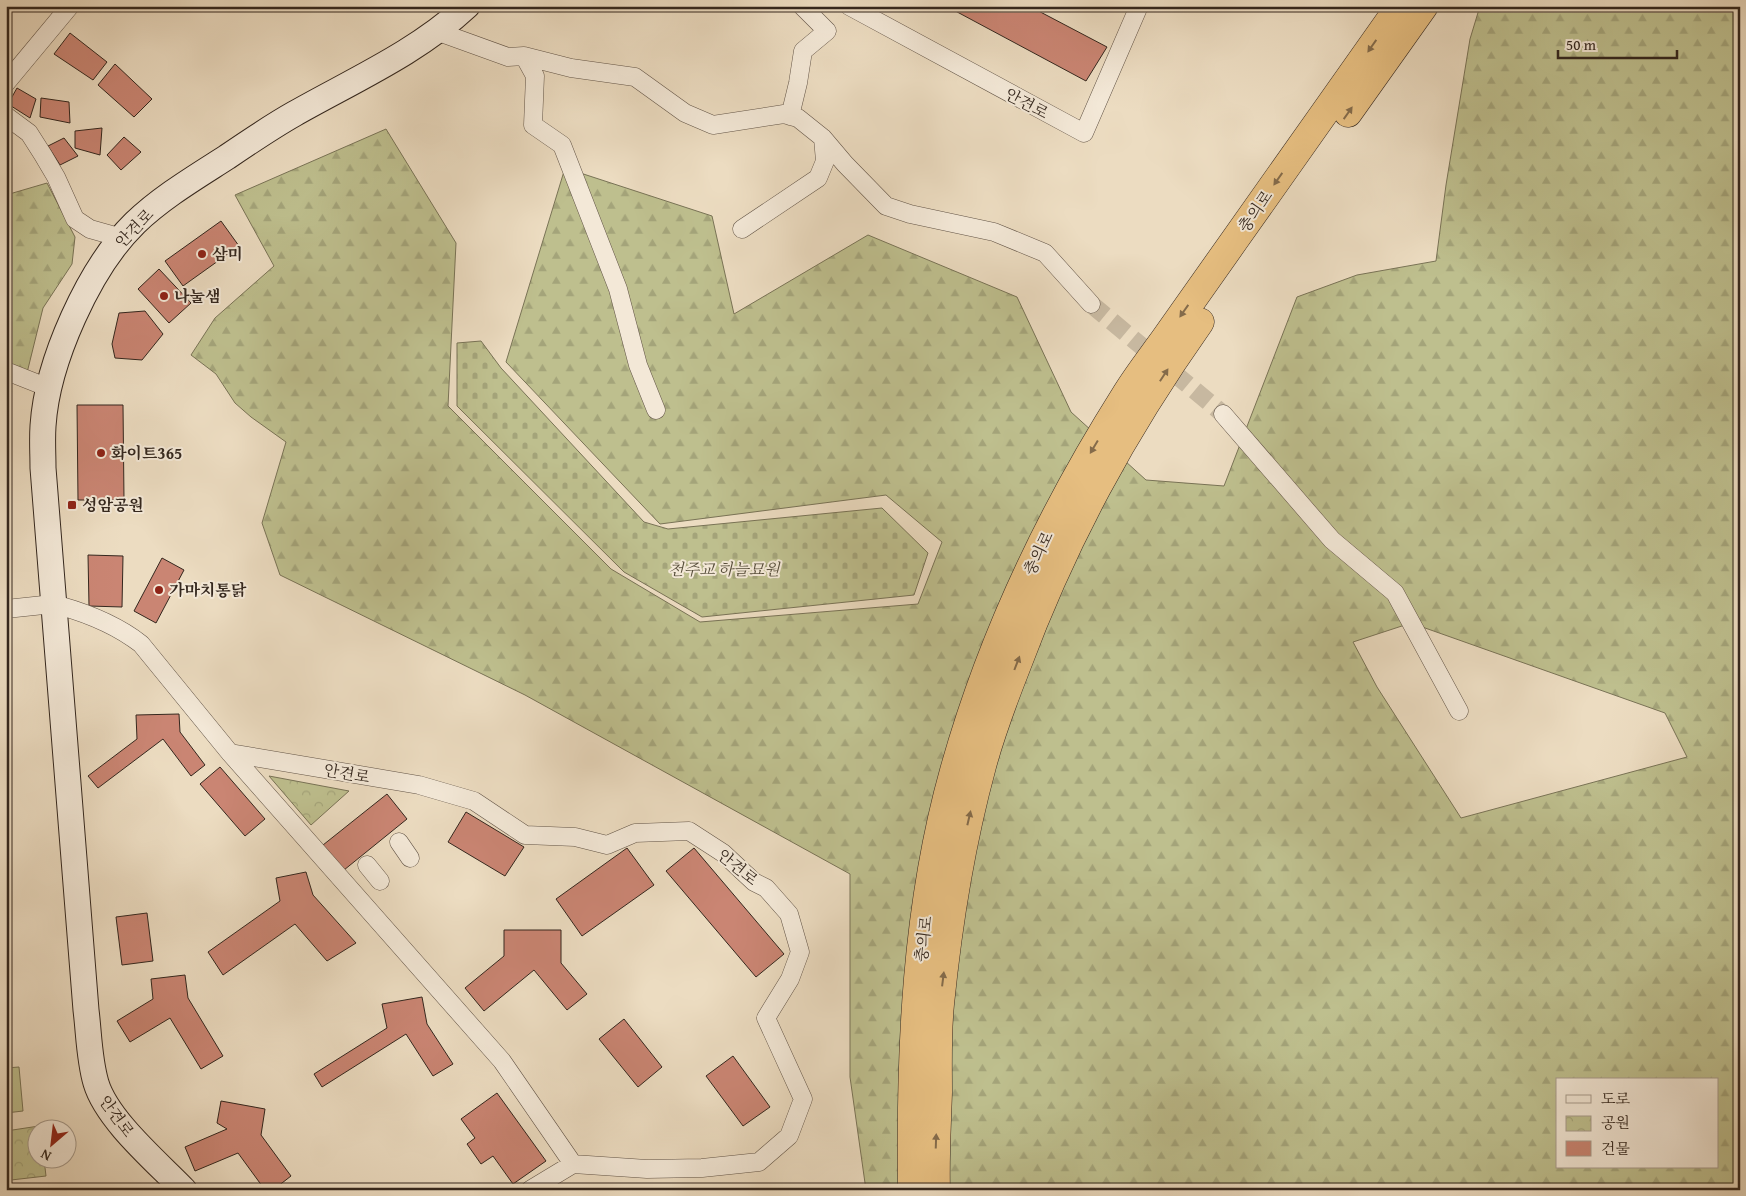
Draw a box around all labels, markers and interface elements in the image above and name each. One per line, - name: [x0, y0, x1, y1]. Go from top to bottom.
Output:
- scale bar: [1558, 28, 1677, 60]
- text: 50 m: [1566, 34, 1597, 55]
- one-way arrow: [1367, 39, 1377, 53]
- street label: 안견로: [1001, 82, 1054, 125]
- one-way arrow: [1343, 106, 1353, 120]
- one-way arrow: [1273, 172, 1283, 186]
- street label: 충의로: [1232, 185, 1278, 237]
- street label: 안견로: [109, 203, 159, 253]
- place label: 삼미: [212, 242, 243, 266]
- marker: 삼미: [196, 248, 208, 260]
- place label: 나눌샘: [174, 284, 220, 308]
- marker: 나눌샘: [158, 290, 170, 302]
- one-way arrow: [1179, 305, 1189, 318]
- one-way arrow: [1159, 368, 1168, 381]
- one-way arrow: [1090, 440, 1099, 453]
- place label: 화이트365: [111, 441, 182, 465]
- marker: 화이트365: [95, 447, 107, 459]
- place label: 성암공원: [82, 493, 144, 517]
- marker: 성암공원: [66, 499, 78, 511]
- street label: 충의로: [1017, 526, 1059, 579]
- park label: 천주교 하늘묘원: [668, 557, 781, 581]
- place label: 가마치통닭: [169, 578, 247, 602]
- marker: 가마치통닭: [153, 584, 165, 596]
- one-way arrow: [1014, 656, 1021, 671]
- street label: 안견로: [322, 757, 372, 789]
- one-way arrow: [965, 811, 973, 826]
- street label: 안견로: [712, 843, 764, 891]
- street label: 충의로: [908, 914, 938, 963]
- one-way arrow: [939, 970, 947, 986]
- legend: [1556, 1078, 1718, 1168]
- text: 도로: [1601, 1088, 1630, 1109]
- street label: 안견로: [94, 1090, 141, 1142]
- text: 공원: [1601, 1112, 1630, 1133]
- north arrow: [28, 1118, 78, 1168]
- one-way arrow: [933, 1133, 941, 1149]
- text: 건물: [1601, 1138, 1630, 1159]
- text: N: [37, 1144, 55, 1167]

